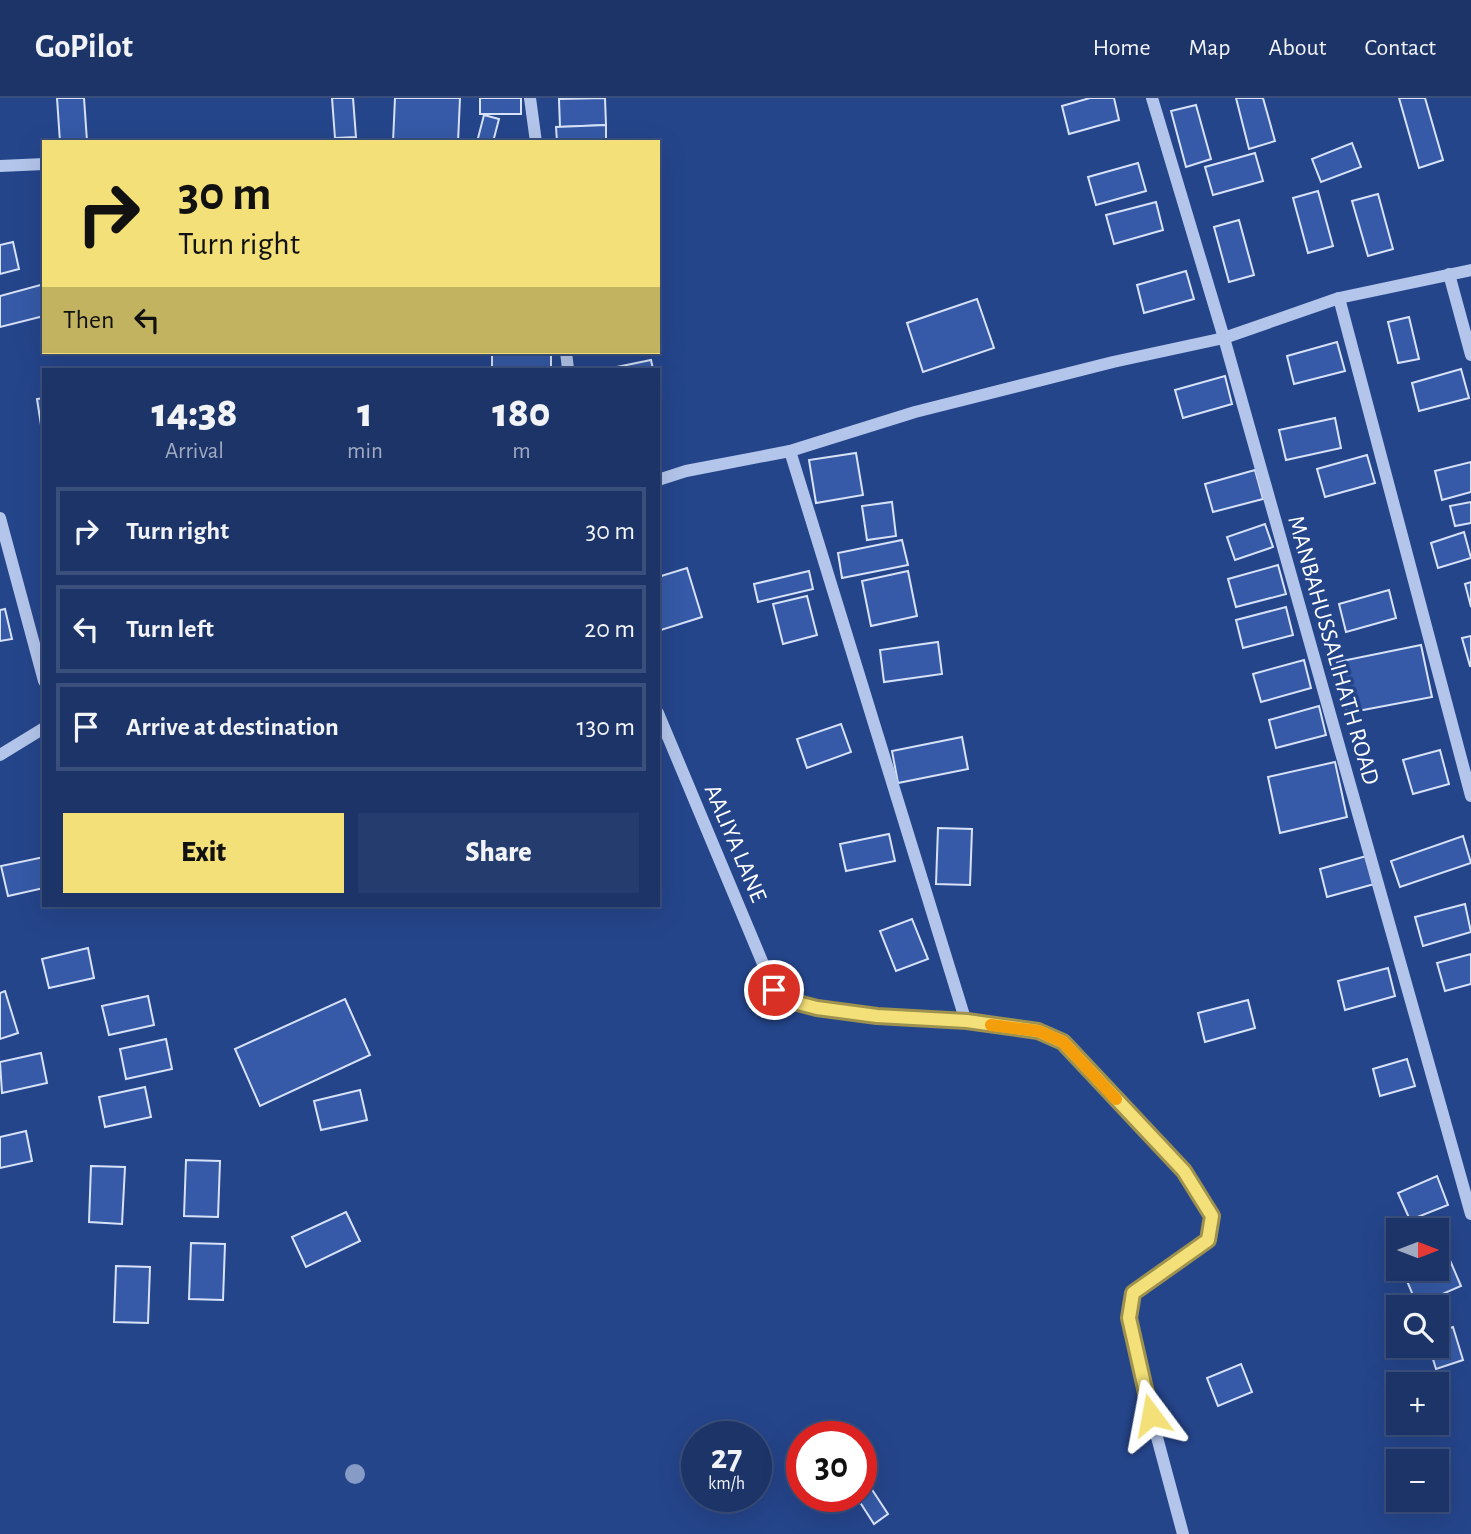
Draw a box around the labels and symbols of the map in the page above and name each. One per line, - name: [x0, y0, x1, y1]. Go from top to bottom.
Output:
- street label: MANBAHUSSALIHATH ROAD: [1283, 513, 1383, 788]
- street label: AALIYA LANE: [700, 781, 771, 906]
- pin: [744, 960, 804, 1020]
- north arrow: [1386, 1218, 1449, 1281]
- position arrow: [1114, 1378, 1188, 1452]
- speed limit sign: 30: [786, 1421, 877, 1512]

